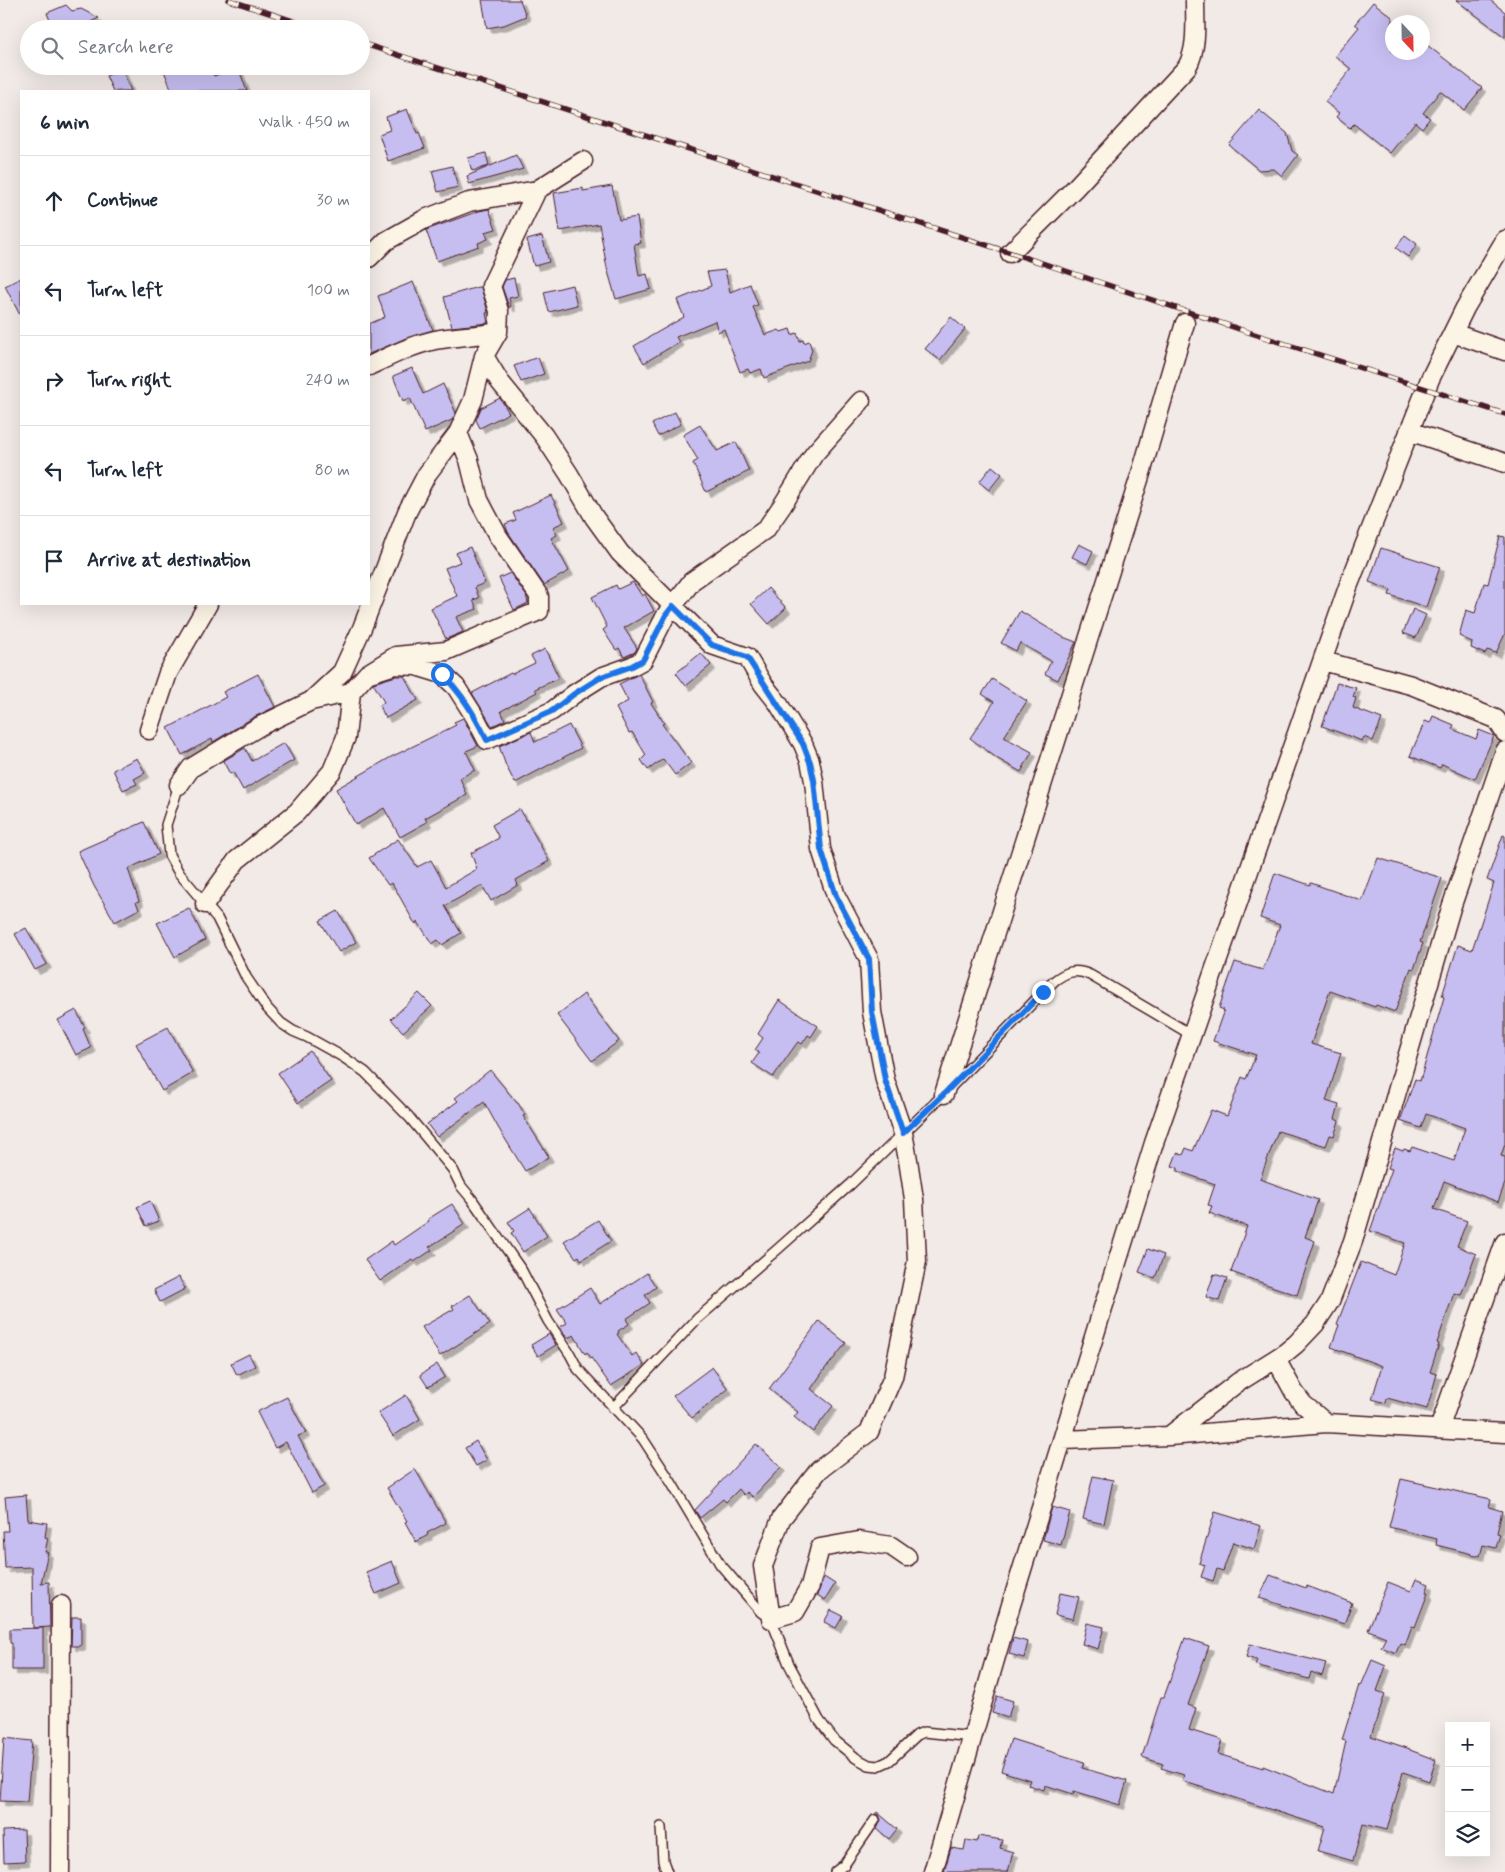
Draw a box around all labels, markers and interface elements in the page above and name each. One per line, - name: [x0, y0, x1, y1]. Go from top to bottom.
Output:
- north arrow: [1385, 15, 1430, 60]
- search box: [20, 20, 370, 75]
- icon: search: [38, 34, 66, 62]
- text: Search here: [78, 35, 174, 60]
- text: 6 min: [40, 109, 90, 137]
- text: Walk · 450 m: [259, 112, 350, 133]
- icon: ahead: [40, 187, 68, 215]
- text: Continue: [87, 188, 158, 213]
- text: 30 m: [317, 190, 350, 211]
- icon: left: [40, 277, 68, 305]
- text: Turn left: [87, 278, 163, 303]
- text: 100 m: [307, 280, 350, 301]
- icon: right: [40, 367, 68, 395]
- text: Turn right: [87, 368, 171, 393]
- text: 240 m: [306, 370, 350, 391]
- icon: left: [40, 457, 68, 485]
- text: Turn left: [87, 458, 163, 483]
- text: 80 m: [315, 460, 350, 481]
- icon: arrive: [40, 547, 68, 575]
- text: Arrive at destination: [87, 548, 251, 573]
- route start: [431, 663, 454, 686]
- route end: [1032, 981, 1055, 1004]
- map controls: [1445, 1722, 1490, 1857]
- button: +: [1445, 1722, 1490, 1767]
- button: −: [1445, 1767, 1490, 1812]
- button: layers: [1445, 1812, 1490, 1857]

